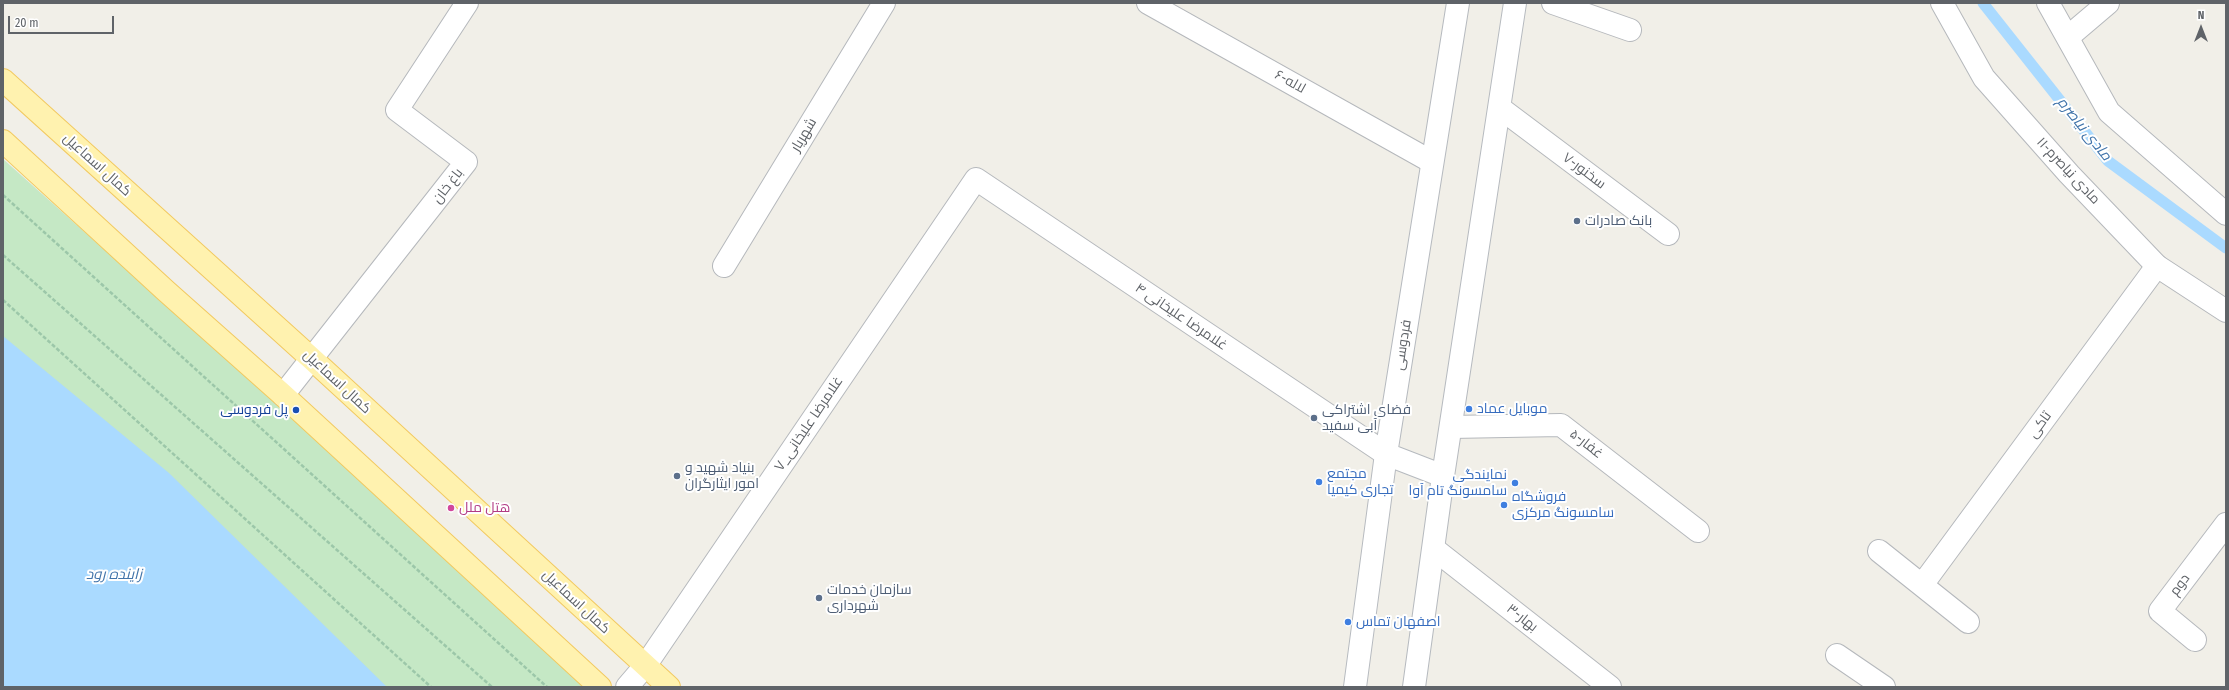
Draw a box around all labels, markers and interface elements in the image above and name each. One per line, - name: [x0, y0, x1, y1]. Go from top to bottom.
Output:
- scale bar: [10, 8, 116, 34]
- north arrow: [2181, 8, 2221, 48]
- text: N: [2198, 9, 2204, 22]
- text: 20 m: [15, 16, 39, 30]
- street label: ۶-لاله: [1272, 67, 1308, 97]
- water label: مادی نیاصرم: [2053, 94, 2115, 164]
- street label: شهریار: [787, 115, 821, 155]
- street label: کمال اسماعیل: [59, 130, 135, 200]
- street label: ۱۱-مادی نیاصرم: [2033, 134, 2103, 208]
- street label: ۷-سخنور: [1559, 149, 1609, 193]
- street label: باغ خان: [429, 165, 467, 207]
- place label: بانک صادرات: [1585, 213, 1652, 229]
- marker: بانک صادرات: [1572, 216, 1582, 226]
- street label: ۴ غلامرضا علیخانی: [1132, 280, 1230, 354]
- street label: فردوسی: [1391, 318, 1415, 372]
- street label: کمال اسماعیل: [300, 347, 374, 417]
- street label: ۷_غلامرضا علیخانی: [771, 374, 847, 474]
- place label: موبایل عماد: [1477, 401, 1547, 417]
- place label: پل فردوسی: [220, 402, 288, 418]
- place label: فضای اشتراکی آبی سفید: [1322, 402, 1411, 434]
- marker: موبایل عماد: [1464, 404, 1474, 414]
- marker: پل فردوسی: [291, 405, 301, 415]
- street label: تاکی: [2025, 408, 2055, 442]
- marker: فضای اشتراکی آبی سفید: [1309, 413, 1319, 423]
- street label: ۵-غفار: [1566, 426, 1606, 462]
- place label: بنیاد شهید و امور ایثارگران: [685, 460, 759, 492]
- place label: مجتمع تجاری کیمیا: [1327, 466, 1393, 498]
- place label: نمایندگی سامسونگ تام آوا: [1409, 467, 1507, 500]
- marker: بنیاد شهید و امور ایثارگران: [672, 471, 682, 481]
- marker: مجتمع تجاری کیمیا: [1314, 477, 1324, 487]
- marker: نمایندگی سامسونگ تام آوا: [1510, 478, 1520, 488]
- place label: فروشگاه سامسونگ مرکزی: [1512, 489, 1614, 522]
- place label: هتل ملل: [459, 500, 510, 516]
- marker: فروشگاه سامسونگ مرکزی: [1499, 500, 1509, 510]
- marker: هتل ملل: [446, 503, 456, 513]
- water label: زاینده رود: [86, 566, 142, 584]
- street label: کمال اسماعیل: [539, 567, 613, 637]
- street label: دوم: [2166, 571, 2194, 599]
- place label: سازمان خدمات شهرداری: [827, 582, 912, 614]
- marker: سازمان خدمات شهرداری: [814, 593, 824, 603]
- street label: ۳-بهار: [1503, 600, 1541, 636]
- place label: اصفهان تماس: [1356, 614, 1440, 630]
- marker: اصفهان تماس: [1343, 617, 1353, 627]

